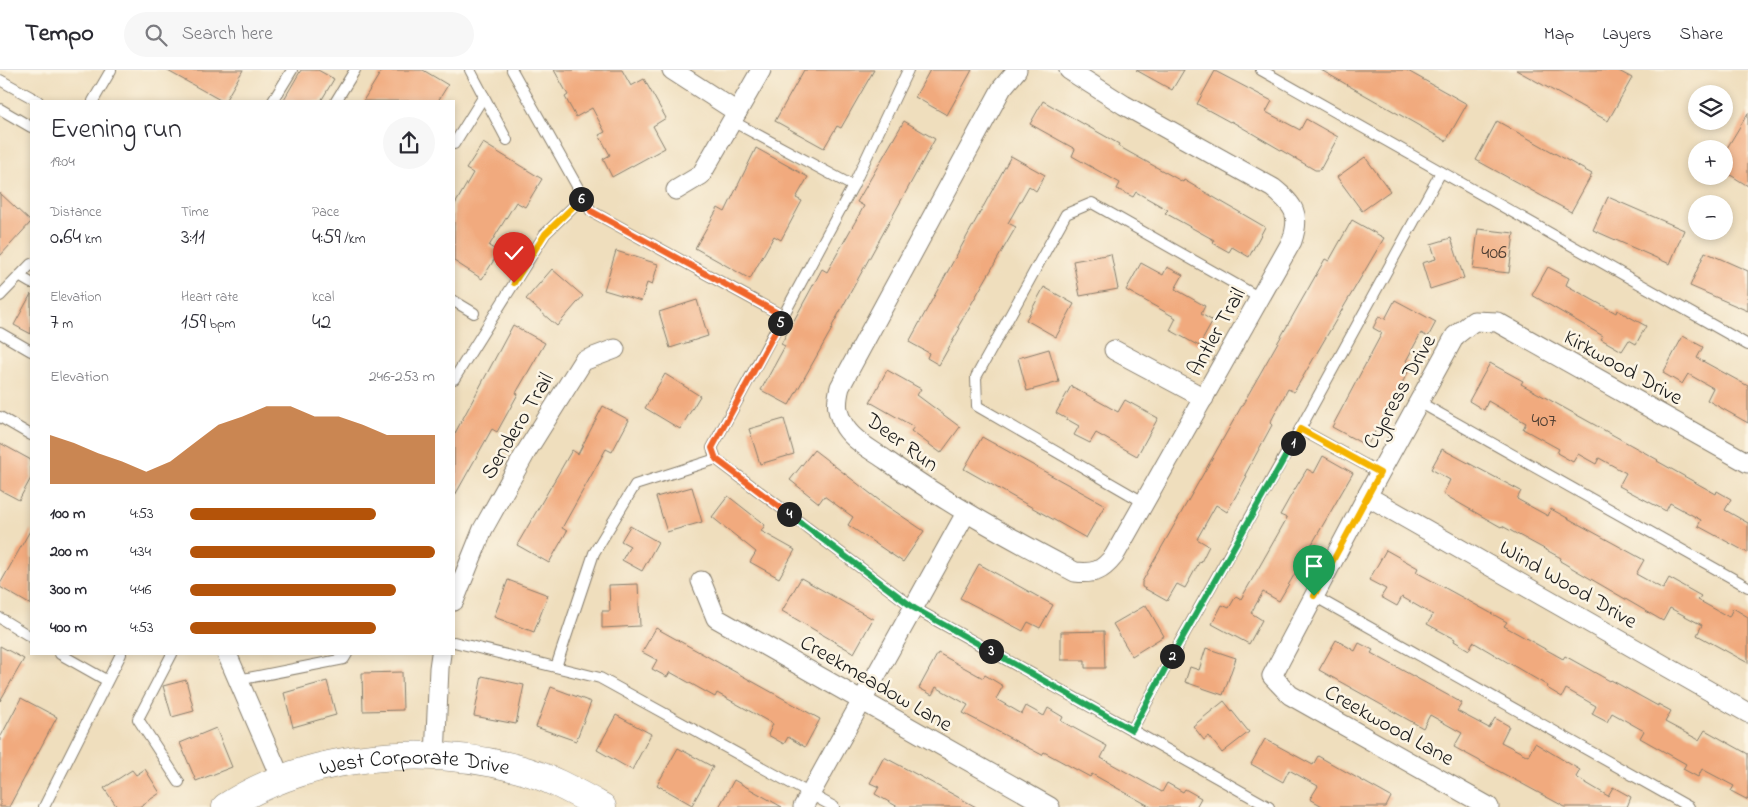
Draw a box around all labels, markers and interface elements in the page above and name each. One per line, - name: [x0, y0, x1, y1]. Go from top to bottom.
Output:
- search box: [124, 12, 474, 57]
- text: Tempo: [25, 17, 94, 52]
- icon: search: [142, 21, 170, 49]
- text: Search here: [182, 21, 273, 48]
- text: Map: [1544, 22, 1574, 48]
- text: Layers: [1602, 22, 1652, 48]
- text: Share: [1680, 22, 1723, 48]
- map controls: [1688, 85, 1733, 240]
- button: layers: [1688, 85, 1733, 130]
- text: Evening run: [50, 110, 182, 151]
- button: share: [383, 117, 435, 169]
- button: +: [1688, 140, 1733, 185]
- text: 19:04: [50, 150, 75, 174]
- pin: 6: [568, 186, 594, 212]
- text: 6: [578, 189, 585, 210]
- button: −: [1688, 195, 1733, 240]
- text: Distance: [50, 202, 102, 223]
- text: Time: [181, 202, 209, 223]
- text: Pace: [312, 202, 339, 223]
- text: 0.64: [50, 223, 81, 253]
- text: 3:11: [181, 223, 205, 253]
- text: 4:59: [312, 223, 341, 253]
- text: km: [81, 229, 102, 250]
- text: /km: [341, 229, 366, 250]
- pin: [493, 232, 535, 283]
- icon: check: [500, 239, 528, 267]
- house number: 406: [1481, 239, 1507, 268]
- street label: Antler Trail: [1180, 282, 1255, 382]
- text: Elevation: [50, 287, 101, 308]
- text: Heart rate: [181, 287, 238, 308]
- text: kcal: [312, 287, 334, 308]
- text: 7: [50, 308, 59, 338]
- text: 159: [181, 308, 206, 338]
- text: 42: [312, 308, 331, 338]
- pin: 5: [768, 310, 792, 336]
- text: 5: [776, 313, 785, 334]
- text: m: [59, 314, 73, 335]
- text: bpm: [206, 314, 235, 335]
- street label: Kirkwood Drive: [1557, 323, 1688, 415]
- street label: Cypress Drive: [1356, 329, 1446, 456]
- text: Elevation: [50, 365, 109, 389]
- text: 246–253 m: [369, 365, 435, 389]
- street label: Sendero Trail: [474, 367, 563, 486]
- street label: Deer Run: [857, 405, 945, 481]
- house number: 407: [1531, 407, 1557, 436]
- pin: 1: [1280, 430, 1306, 456]
- text: 1: [1291, 433, 1296, 454]
- text: 100 m: [50, 502, 85, 526]
- text: 4:53: [130, 502, 154, 526]
- pin: 4: [776, 502, 802, 526]
- text: 4: [787, 504, 792, 525]
- street label: Wind Wood Drive: [1493, 533, 1643, 638]
- text: 200 m: [50, 540, 88, 564]
- text: 4:34: [130, 540, 151, 564]
- pin: [1293, 545, 1335, 596]
- icon: arrive: [1300, 552, 1328, 580]
- text: 300 m: [50, 578, 87, 602]
- text: 4:46: [130, 578, 152, 602]
- text: 400 m: [50, 616, 87, 640]
- text: 4:53: [130, 616, 154, 640]
- street label: Creekmeadow Lane: [793, 628, 958, 741]
- pin: 3: [978, 638, 1004, 664]
- text: 3: [989, 641, 994, 662]
- pin: 2: [1160, 644, 1184, 668]
- text: 2: [1169, 646, 1176, 667]
- street label: Creekwood Lane: [1318, 678, 1459, 776]
- street label: West Corporate Drive: [316, 743, 513, 786]

